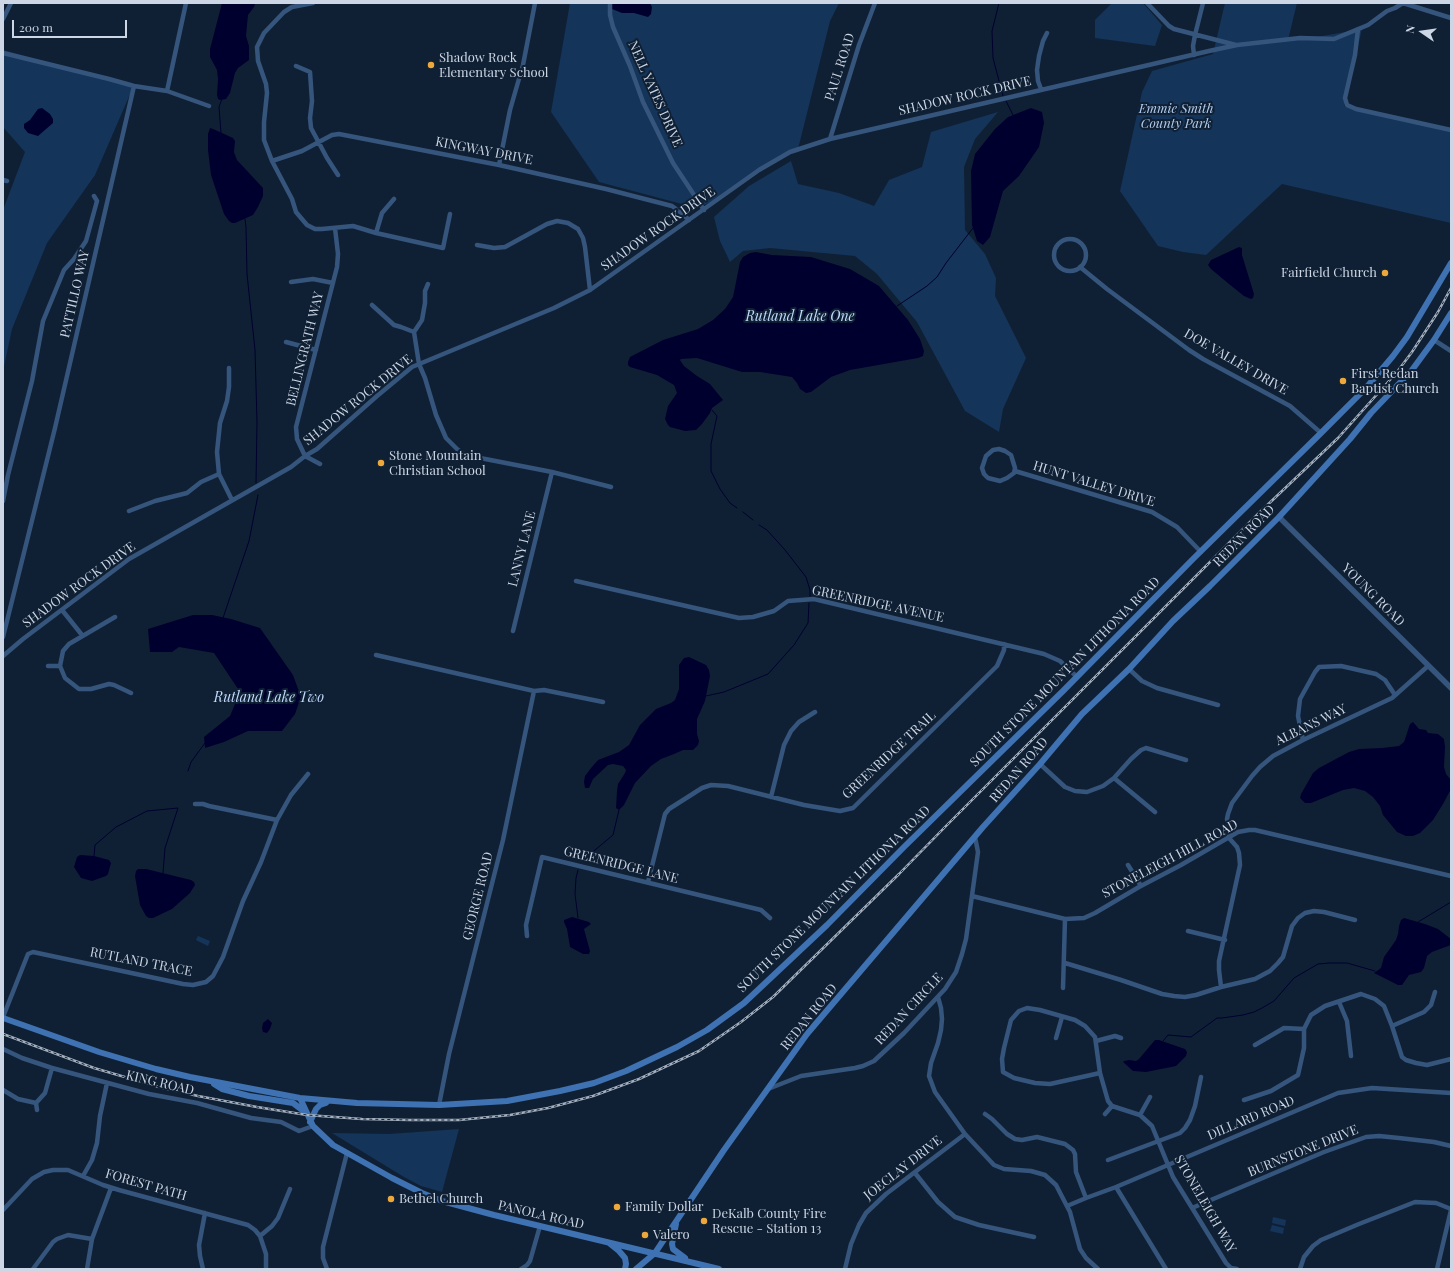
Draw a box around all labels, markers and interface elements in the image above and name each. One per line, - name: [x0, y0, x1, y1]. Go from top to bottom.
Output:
- scale bar: [14, 12, 129, 38]
- north arrow: [1402, 12, 1442, 52]
- text: 200 m: [19, 19, 53, 35]
- text: N: [1402, 24, 1418, 35]
- street label: PAUL ROAD: [822, 31, 858, 103]
- street label: NELL YATES DRIVE: [625, 38, 685, 150]
- place label: Shadow Rock Elementary School: [439, 50, 548, 81]
- marker: Shadow Rock Elementary School: [426, 60, 436, 70]
- street label: SHADOW ROCK DRIVE: [897, 73, 1033, 119]
- park label: Emmie Smith County Park: [1139, 101, 1213, 132]
- street label: KINGWAY DRIVE: [434, 134, 534, 168]
- street label: SHADOW ROCK DRIVE: [598, 184, 718, 274]
- street label: PATTILLO WAY: [57, 249, 93, 339]
- place label: Fairfield Church: [1281, 265, 1377, 281]
- marker: Fairfield Church: [1380, 268, 1390, 278]
- street label: BELLINGRATH WAY: [283, 290, 327, 408]
- water label: Rutland Lake One: [745, 309, 855, 325]
- street label: DOE VALLEY DRIVE: [1181, 326, 1291, 398]
- street label: SHADOW ROCK DRIVE: [300, 351, 416, 449]
- place label: First Redan Baptist Church: [1351, 366, 1439, 397]
- marker: First Redan Baptist Church: [1338, 376, 1348, 386]
- place label: Stone Mountain Christian School: [389, 448, 486, 479]
- marker: Stone Mountain Christian School: [376, 458, 386, 468]
- street label: HUNT VALLEY DRIVE: [1031, 458, 1157, 510]
- street label: REDAN ROAD: [1210, 502, 1278, 570]
- street label: LANNY LANE: [505, 510, 539, 588]
- street label: SHADOW ROCK DRIVE: [20, 539, 138, 631]
- street label: YOUNG ROAD: [1338, 560, 1408, 630]
- street label: SOUTH STONE MOUNTAIN LITHONIA ROAD: [967, 574, 1163, 770]
- street label: GREENRIDGE AVENUE: [810, 582, 946, 626]
- water label: Rutland Lake Two: [214, 690, 324, 706]
- street label: ALBANS WAY: [1273, 701, 1349, 749]
- street label: GREENRIDGE TRAIL: [839, 708, 939, 802]
- street label: REDAN ROAD: [987, 734, 1051, 806]
- street label: SOUTH STONE MOUNTAIN LITHONIA ROAD: [734, 802, 934, 996]
- street label: STONELEIGH HILL ROAD: [1099, 816, 1241, 902]
- street label: GREENRIDGE LANE: [562, 843, 680, 887]
- street label: GEORGE ROAD: [459, 850, 497, 942]
- street label: RUTLAND TRACE: [88, 944, 194, 980]
- street label: REDAN CIRCLE: [872, 970, 946, 1048]
- street label: REDAN ROAD: [777, 981, 841, 1053]
- street label: KING ROAD: [124, 1068, 196, 1098]
- street label: DILLARD ROAD: [1205, 1093, 1297, 1143]
- street label: BURNSTONE DRIVE: [1246, 1122, 1360, 1180]
- street label: JOECLAY DRIVE: [861, 1133, 945, 1203]
- street label: STONELEIGH WAY: [1171, 1152, 1239, 1256]
- street label: FOREST PATH: [103, 1166, 189, 1204]
- place label: Bethel Church: [399, 1191, 483, 1207]
- marker: Bethel Church: [386, 1194, 396, 1204]
- street label: PANOLA ROAD: [496, 1198, 586, 1232]
- place label: Family Dollar: [625, 1199, 704, 1215]
- marker: Family Dollar: [612, 1202, 622, 1212]
- place label: DeKalb County Fire Rescue - Station 13: [712, 1206, 826, 1237]
- marker: DeKalb County Fire Rescue - Station 13: [699, 1216, 709, 1226]
- place label: Valero: [653, 1227, 690, 1243]
- marker: Valero: [640, 1230, 650, 1240]

